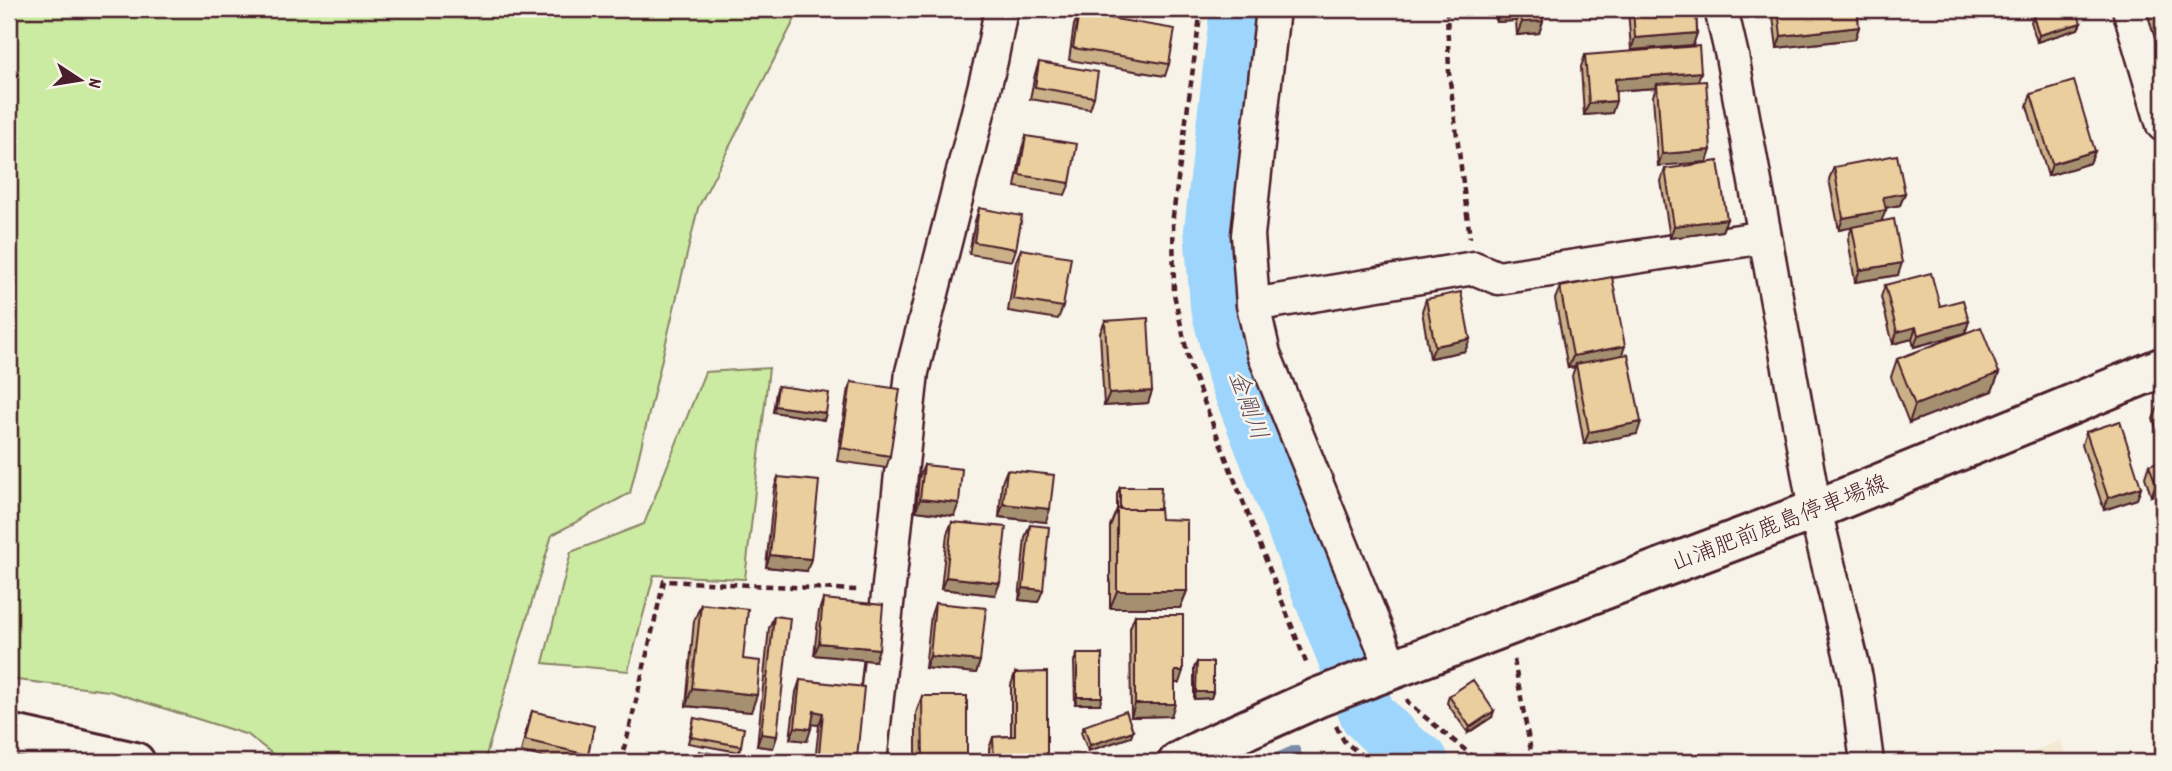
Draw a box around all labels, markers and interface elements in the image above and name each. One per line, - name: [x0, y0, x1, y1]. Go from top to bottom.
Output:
- north arrow: [46, 46, 116, 116]
- text: N: [79, 75, 107, 90]
- water label: 金剛川: [1218, 366, 1274, 446]
- street label: 山浦肥前鹿島停車場線: [1667, 469, 1894, 582]

